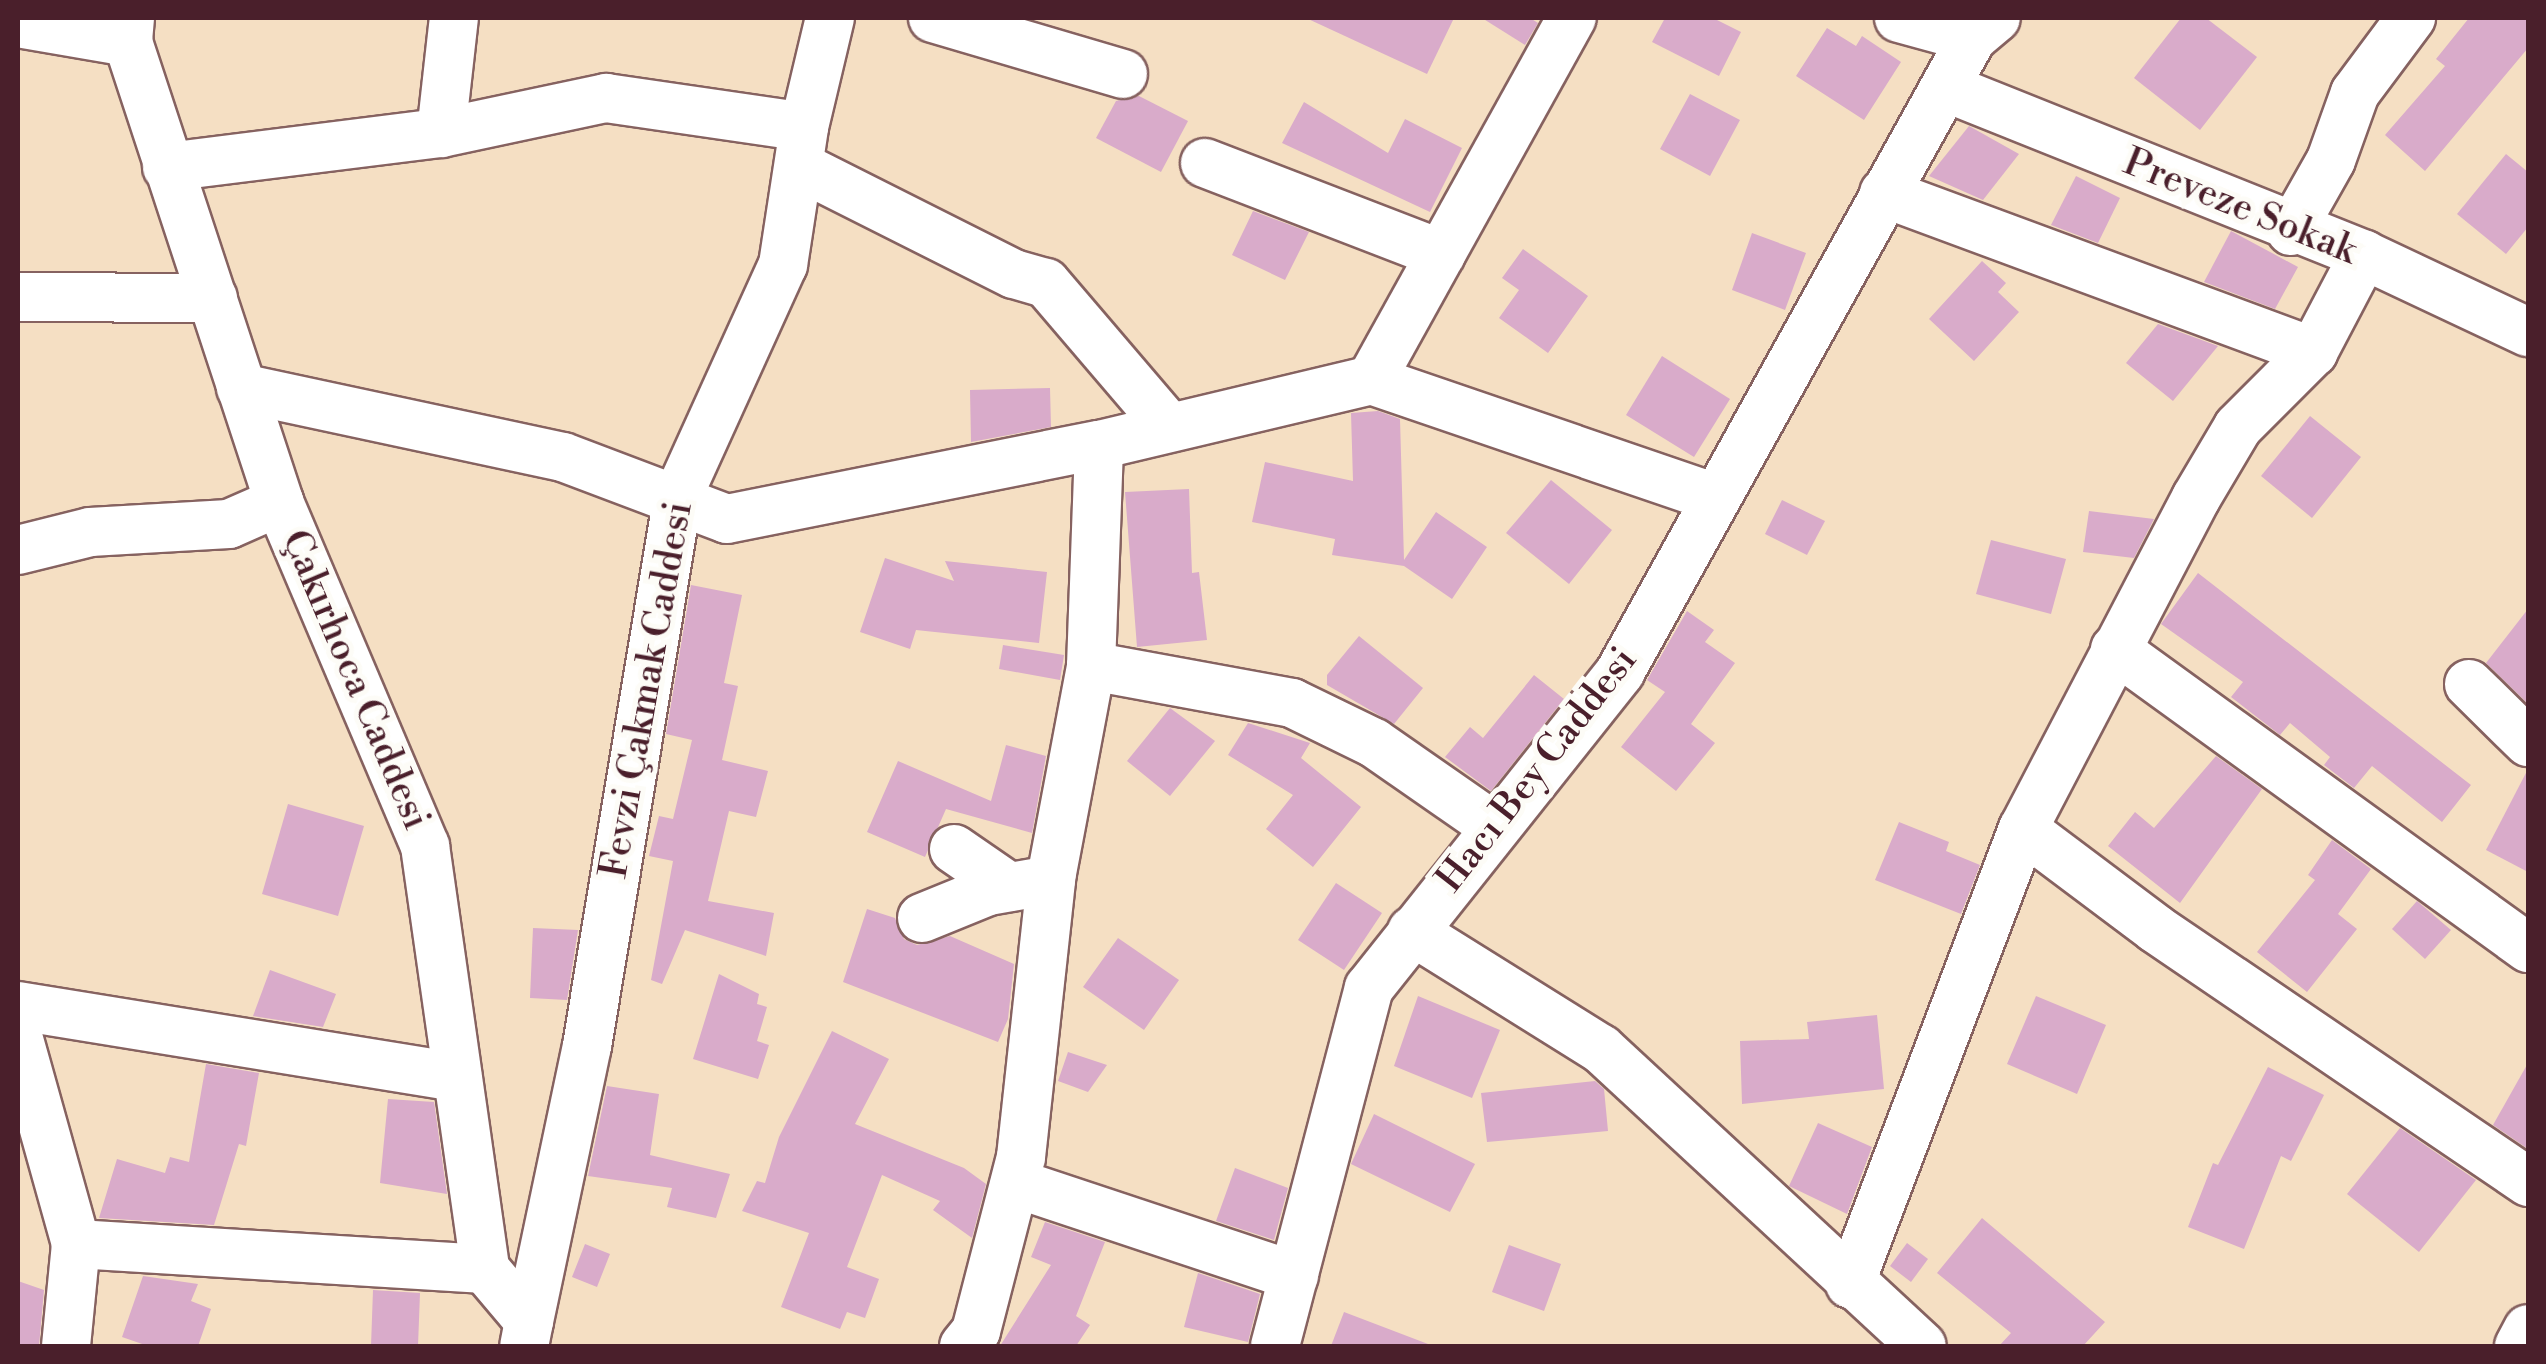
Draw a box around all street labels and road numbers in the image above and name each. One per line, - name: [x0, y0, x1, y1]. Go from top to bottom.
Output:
- street label: Preveze Sokak: [2117, 140, 2363, 274]
- street label: Fevzi Çakmak Caddesi: [591, 498, 703, 882]
- street label: Çakırhoca Caddesi: [271, 524, 439, 836]
- street label: Hacı Bey Caddesi: [1427, 638, 1647, 902]

